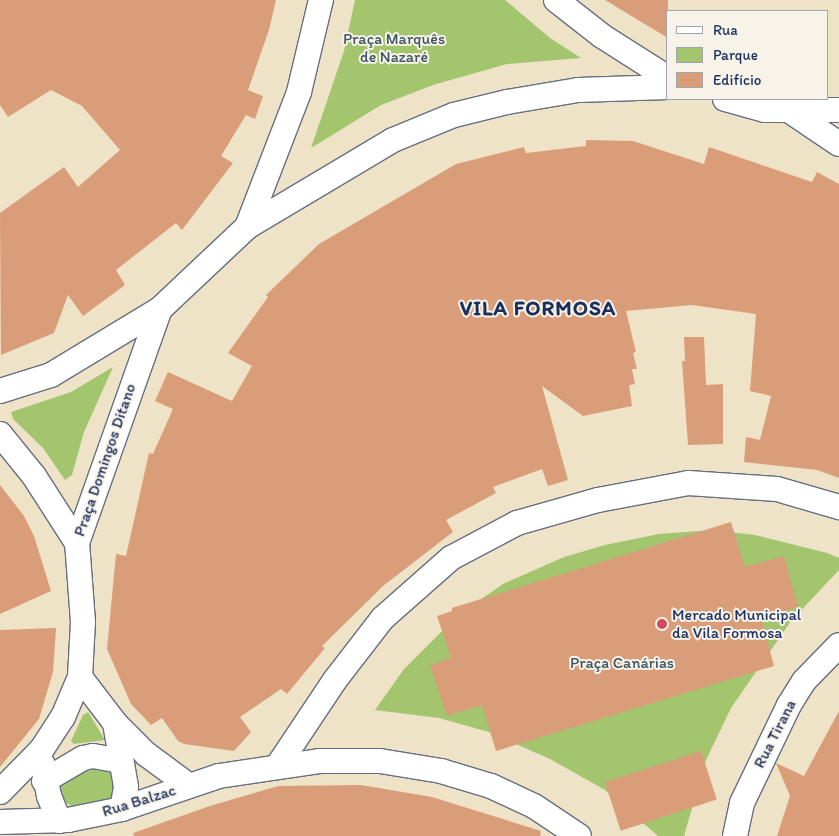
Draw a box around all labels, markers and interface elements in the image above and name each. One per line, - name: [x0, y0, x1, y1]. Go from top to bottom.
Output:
- legend: [666, 10, 829, 100]
- text: Rua: [713, 21, 738, 39]
- park label: Praça Marquês de Nazaré: [343, 29, 445, 67]
- text: Parque: [713, 46, 758, 64]
- text: Edifício: [713, 71, 761, 89]
- district label: VILA FORMOSA: [458, 295, 618, 321]
- street label: Praça Domingos Ditano: [70, 381, 140, 539]
- place label: Mercado Municipal da Vila Formosa: [672, 605, 801, 643]
- marker: Mercado Municipal da Vila Formosa: [656, 618, 668, 630]
- park label: Praça Canárias: [570, 653, 674, 673]
- street label: Rua Tirana: [750, 697, 800, 771]
- street label: Rua Balzac: [100, 781, 178, 821]

